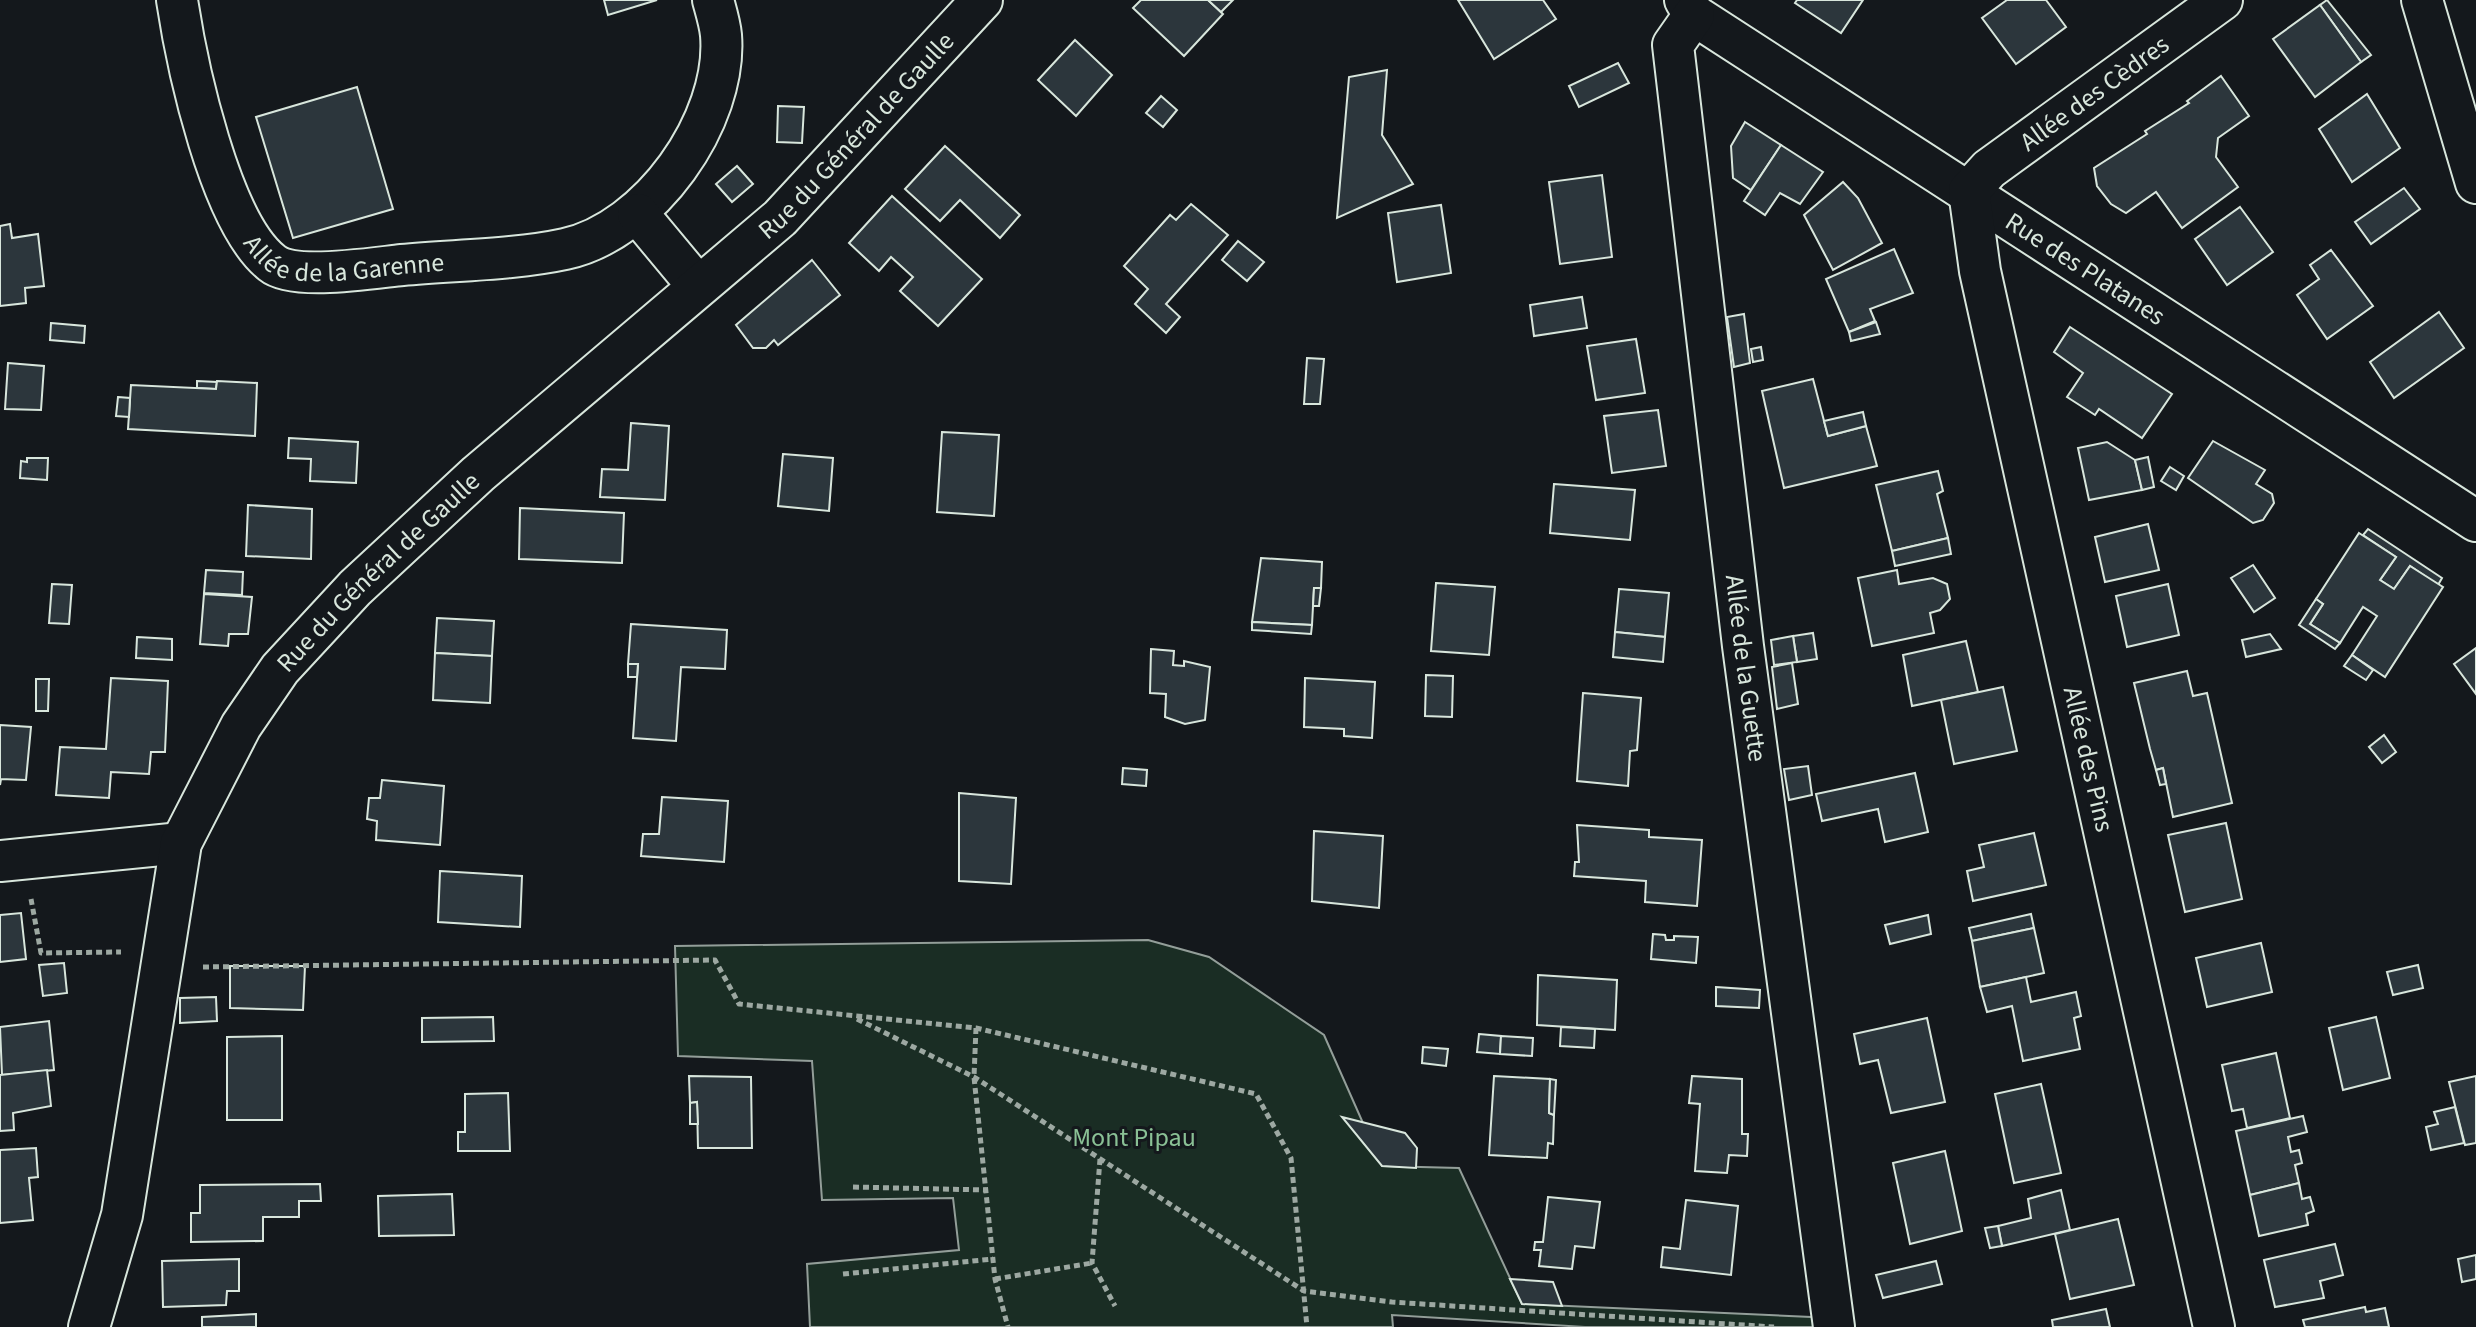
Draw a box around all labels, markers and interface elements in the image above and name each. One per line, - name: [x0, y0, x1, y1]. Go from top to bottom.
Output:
- street label: Rue du Général de Gaulle: [750, 24, 963, 248]
- street label: Allée des Cèdres: [2012, 26, 2177, 160]
- street label: Rue des Platanes: [1998, 203, 2173, 334]
- street label: Allée de la Garenne: [234, 227, 445, 291]
- street label: Rue du Général de Gaulle: [268, 463, 488, 681]
- street label: Allée de la Guette: [1716, 573, 1776, 764]
- street label: Allée des Pins: [2054, 683, 2123, 835]
- park label: Mont Pipau: [1072, 1119, 1196, 1156]

